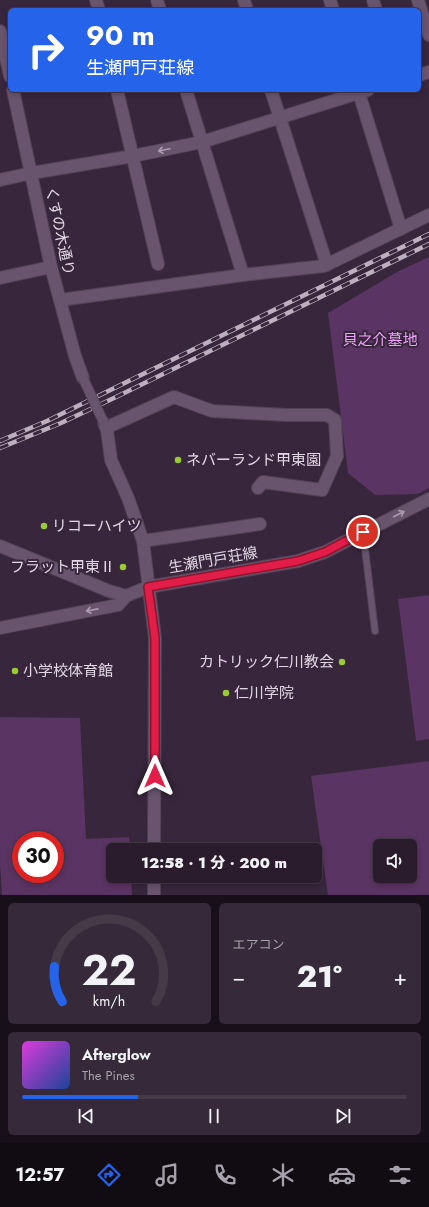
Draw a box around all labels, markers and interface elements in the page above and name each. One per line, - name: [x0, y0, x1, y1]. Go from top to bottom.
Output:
- text: 90 m: [86, 15, 155, 56]
- icon: right: [20, 24, 72, 76]
- text: 生瀬門戸荘線: [86, 55, 194, 81]
- one-way arrow: [158, 146, 171, 154]
- street label: くすの木通り: [40, 185, 80, 277]
- park label: 貝之介墓地: [342, 329, 418, 351]
- place label: ネバーランド甲東園: [186, 449, 321, 471]
- marker: ネバーランド甲東園: [173, 455, 183, 465]
- one-way arrow: [392, 510, 404, 518]
- place label: リコーハイツ: [52, 515, 141, 537]
- pin: [346, 515, 380, 549]
- marker: リコーハイツ: [39, 521, 49, 531]
- icon: arrive: [352, 521, 374, 543]
- street label: 生瀬門戸荘線: [167, 541, 259, 579]
- place label: フラット甲東Ⅱ: [10, 556, 115, 578]
- marker: フラット甲東Ⅱ: [118, 562, 128, 572]
- one-way arrow: [86, 607, 99, 615]
- place label: カトリック仁川教会: [199, 651, 334, 673]
- marker: カトリック仁川教会: [337, 657, 347, 667]
- place label: 小学校体育館: [23, 660, 113, 682]
- marker: 小学校体育館: [10, 666, 20, 676]
- place label: 仁川学院: [234, 682, 294, 704]
- marker: 仁川学院: [221, 688, 231, 698]
- position arrow: [134, 755, 176, 797]
- speed limit sign: 30: [12, 831, 64, 883]
- map controls: [373, 839, 417, 883]
- button: sound: [373, 839, 417, 883]
- text: 12:58 · 1 分 · 200 m: [141, 852, 287, 874]
- text: エアコン: [233, 935, 285, 954]
- text: 22: [82, 939, 137, 1000]
- text: 21°: [297, 955, 342, 998]
- text: −: [233, 961, 245, 993]
- text: +: [393, 961, 407, 993]
- text: km/h: [93, 990, 125, 1010]
- text: Afterglow: [82, 1044, 151, 1066]
- text: The Pines: [82, 1066, 135, 1085]
- icon: previous: [75, 1105, 97, 1127]
- icon: pause: [203, 1105, 225, 1127]
- icon: next: [332, 1105, 354, 1127]
- icon: directions: [95, 1161, 123, 1189]
- icon: music: [153, 1161, 181, 1189]
- icon: phone: [211, 1161, 239, 1189]
- icon: climate: [269, 1161, 297, 1189]
- icon: car: [328, 1161, 356, 1189]
- icon: filters: [386, 1161, 414, 1189]
- text: 12:57: [15, 1162, 64, 1188]

